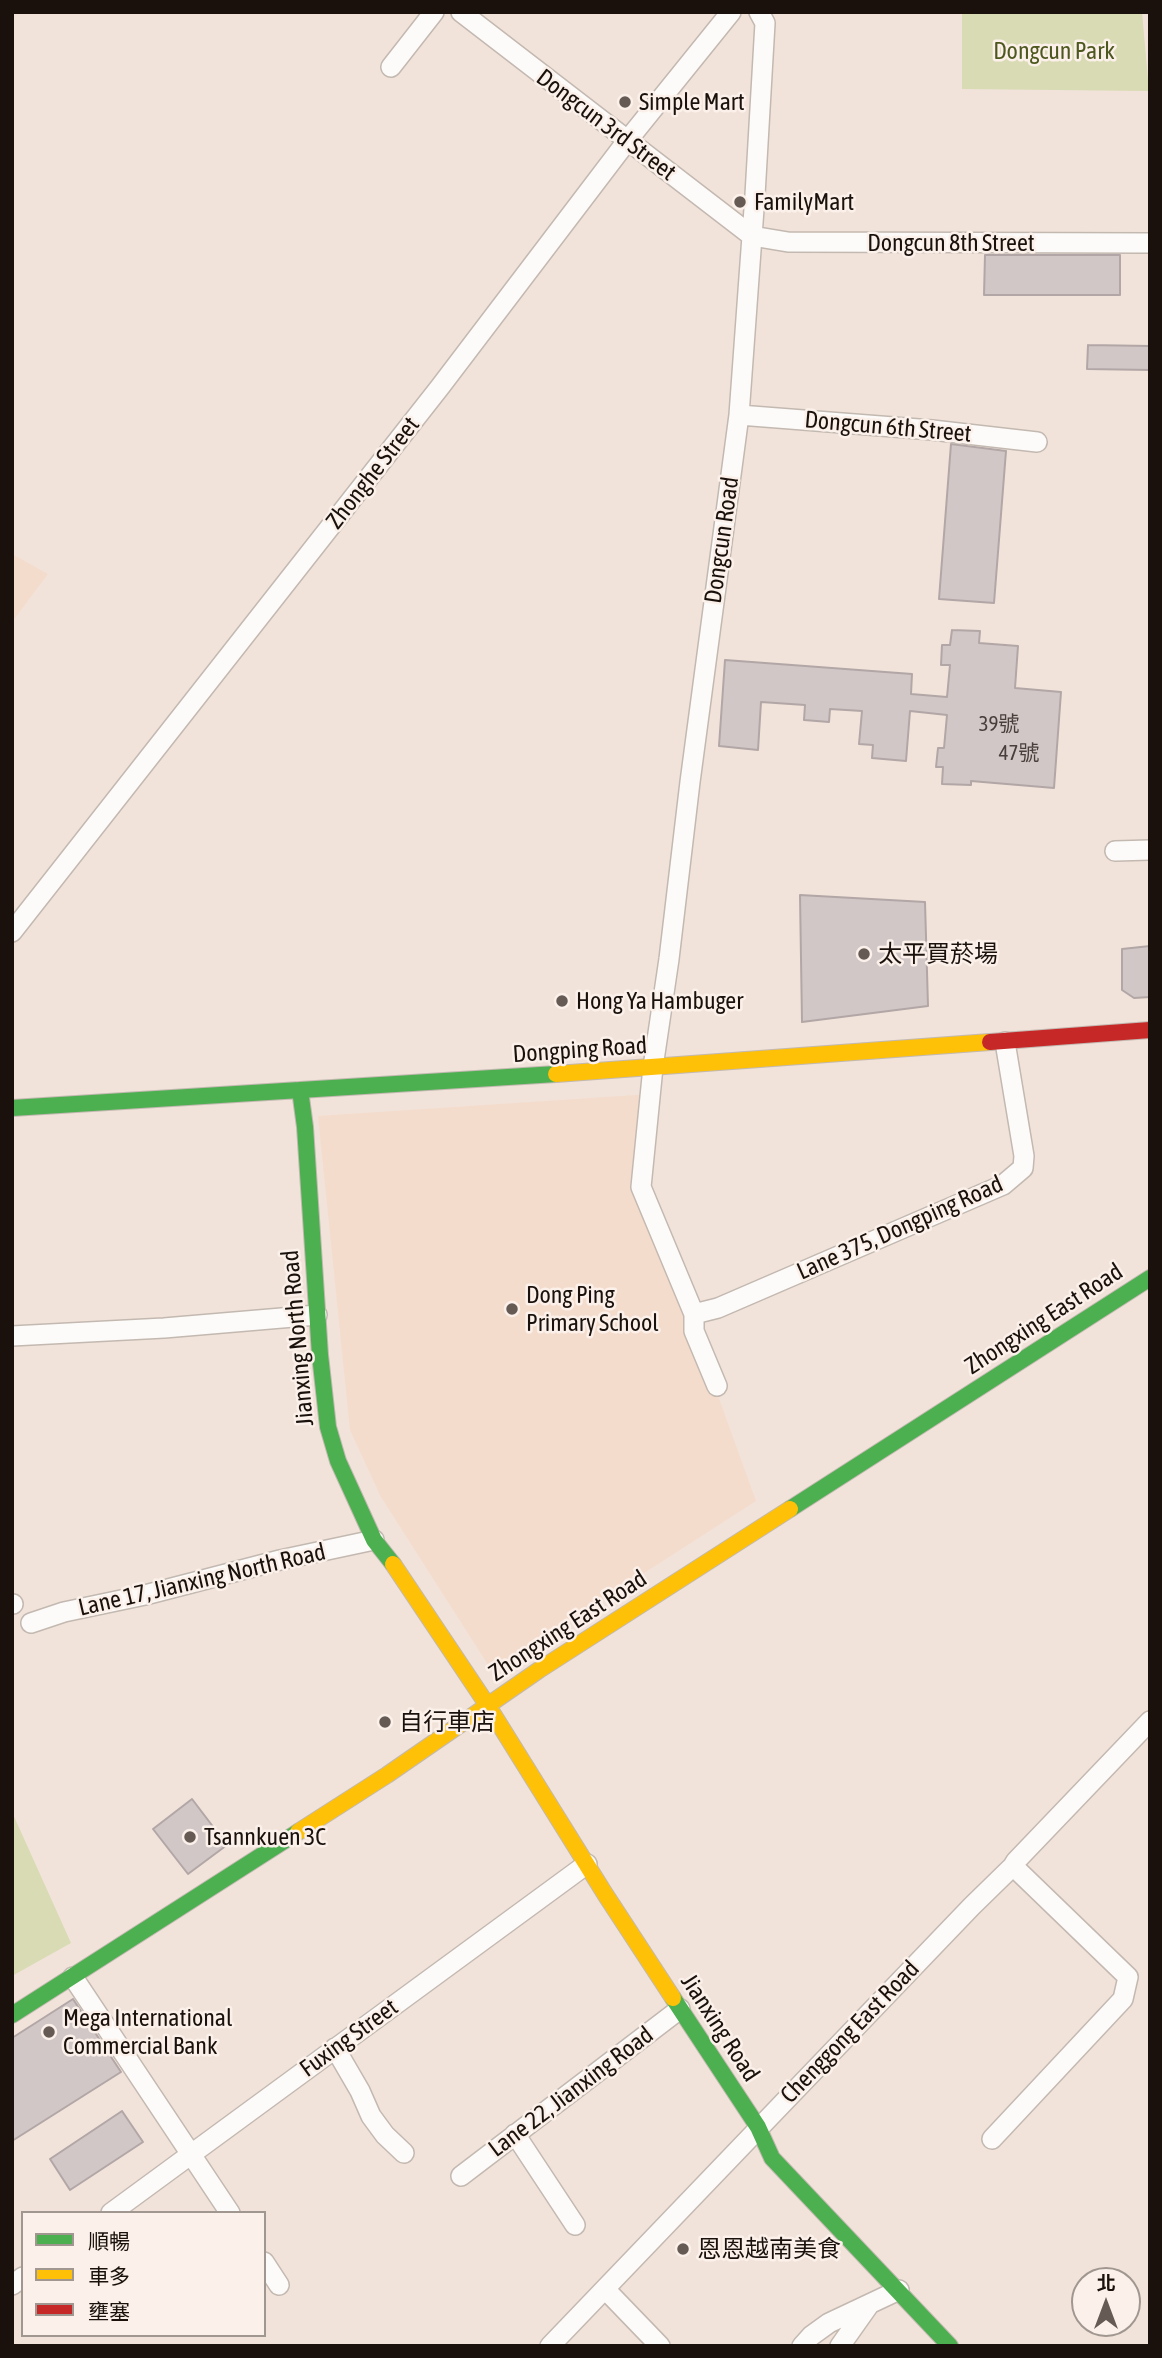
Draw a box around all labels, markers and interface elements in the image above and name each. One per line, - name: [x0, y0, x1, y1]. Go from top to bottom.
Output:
- park label: Dongcun Park: [993, 37, 1115, 65]
- street label: Dongcun 3rd Street: [531, 63, 681, 187]
- place label: Simple Mart: [639, 88, 745, 116]
- marker: Simple Mart: [617, 94, 633, 110]
- place label: FamilyMart: [754, 188, 854, 216]
- marker: FamilyMart: [732, 194, 748, 210]
- street label: Dongcun 8th Street: [867, 229, 1035, 257]
- street label: Dongcun 6th Street: [803, 405, 973, 449]
- street label: Zhonghe Street: [320, 411, 426, 535]
- street label: Dongcun Road: [699, 475, 745, 605]
- house number: 39號: [979, 711, 1019, 737]
- house number: 47號: [999, 740, 1039, 766]
- place label: 太平買菸場: [878, 940, 998, 968]
- marker: 太平買菸場: [856, 946, 872, 962]
- place label: Hong Ya Hambuger: [576, 987, 743, 1015]
- marker: Hong Ya Hambuger: [554, 993, 570, 1009]
- street label: Dongping Road: [512, 1031, 648, 1069]
- street label: Lane 375, Dongping Road: [793, 1170, 1007, 1286]
- street label: Jianxing North Road: [276, 1249, 320, 1427]
- street label: Zhongxing East Road: [960, 1257, 1128, 1381]
- place label: Dong Ping Primary School: [526, 1281, 659, 1337]
- marker: Dong Ping Primary School: [504, 1301, 520, 1317]
- street label: Lane 17, Jianxing North Road: [76, 1538, 328, 1622]
- street label: Zhongxing East Road: [484, 1564, 652, 1688]
- place label: 自行車店: [399, 1708, 495, 1736]
- marker: 自行車店: [377, 1714, 393, 1730]
- place label: Tsannkuen 3C: [204, 1823, 326, 1851]
- marker: Tsannkuen 3C: [182, 1829, 198, 1845]
- street label: Chenggong East Road: [775, 1955, 925, 2109]
- street label: Jianxing Road: [675, 1969, 765, 2087]
- street label: Fuxing Street: [294, 1993, 404, 2083]
- place label: Mega International Commercial Bank: [63, 2004, 232, 2060]
- street label: Lane 22, Jianxing Road: [483, 2021, 659, 2163]
- marker: Mega International Commercial Bank: [41, 2024, 57, 2040]
- legend: [21, 2211, 266, 2337]
- text: 順暢: [88, 2229, 130, 2253]
- place label: 恩恩越南美食: [697, 2235, 841, 2263]
- marker: 恩恩越南美食: [675, 2241, 691, 2257]
- text: 車多: [88, 2264, 130, 2288]
- north arrow: [1071, 2267, 1141, 2337]
- text: 北: [1096, 2272, 1116, 2294]
- text: 壅塞: [88, 2299, 130, 2323]

